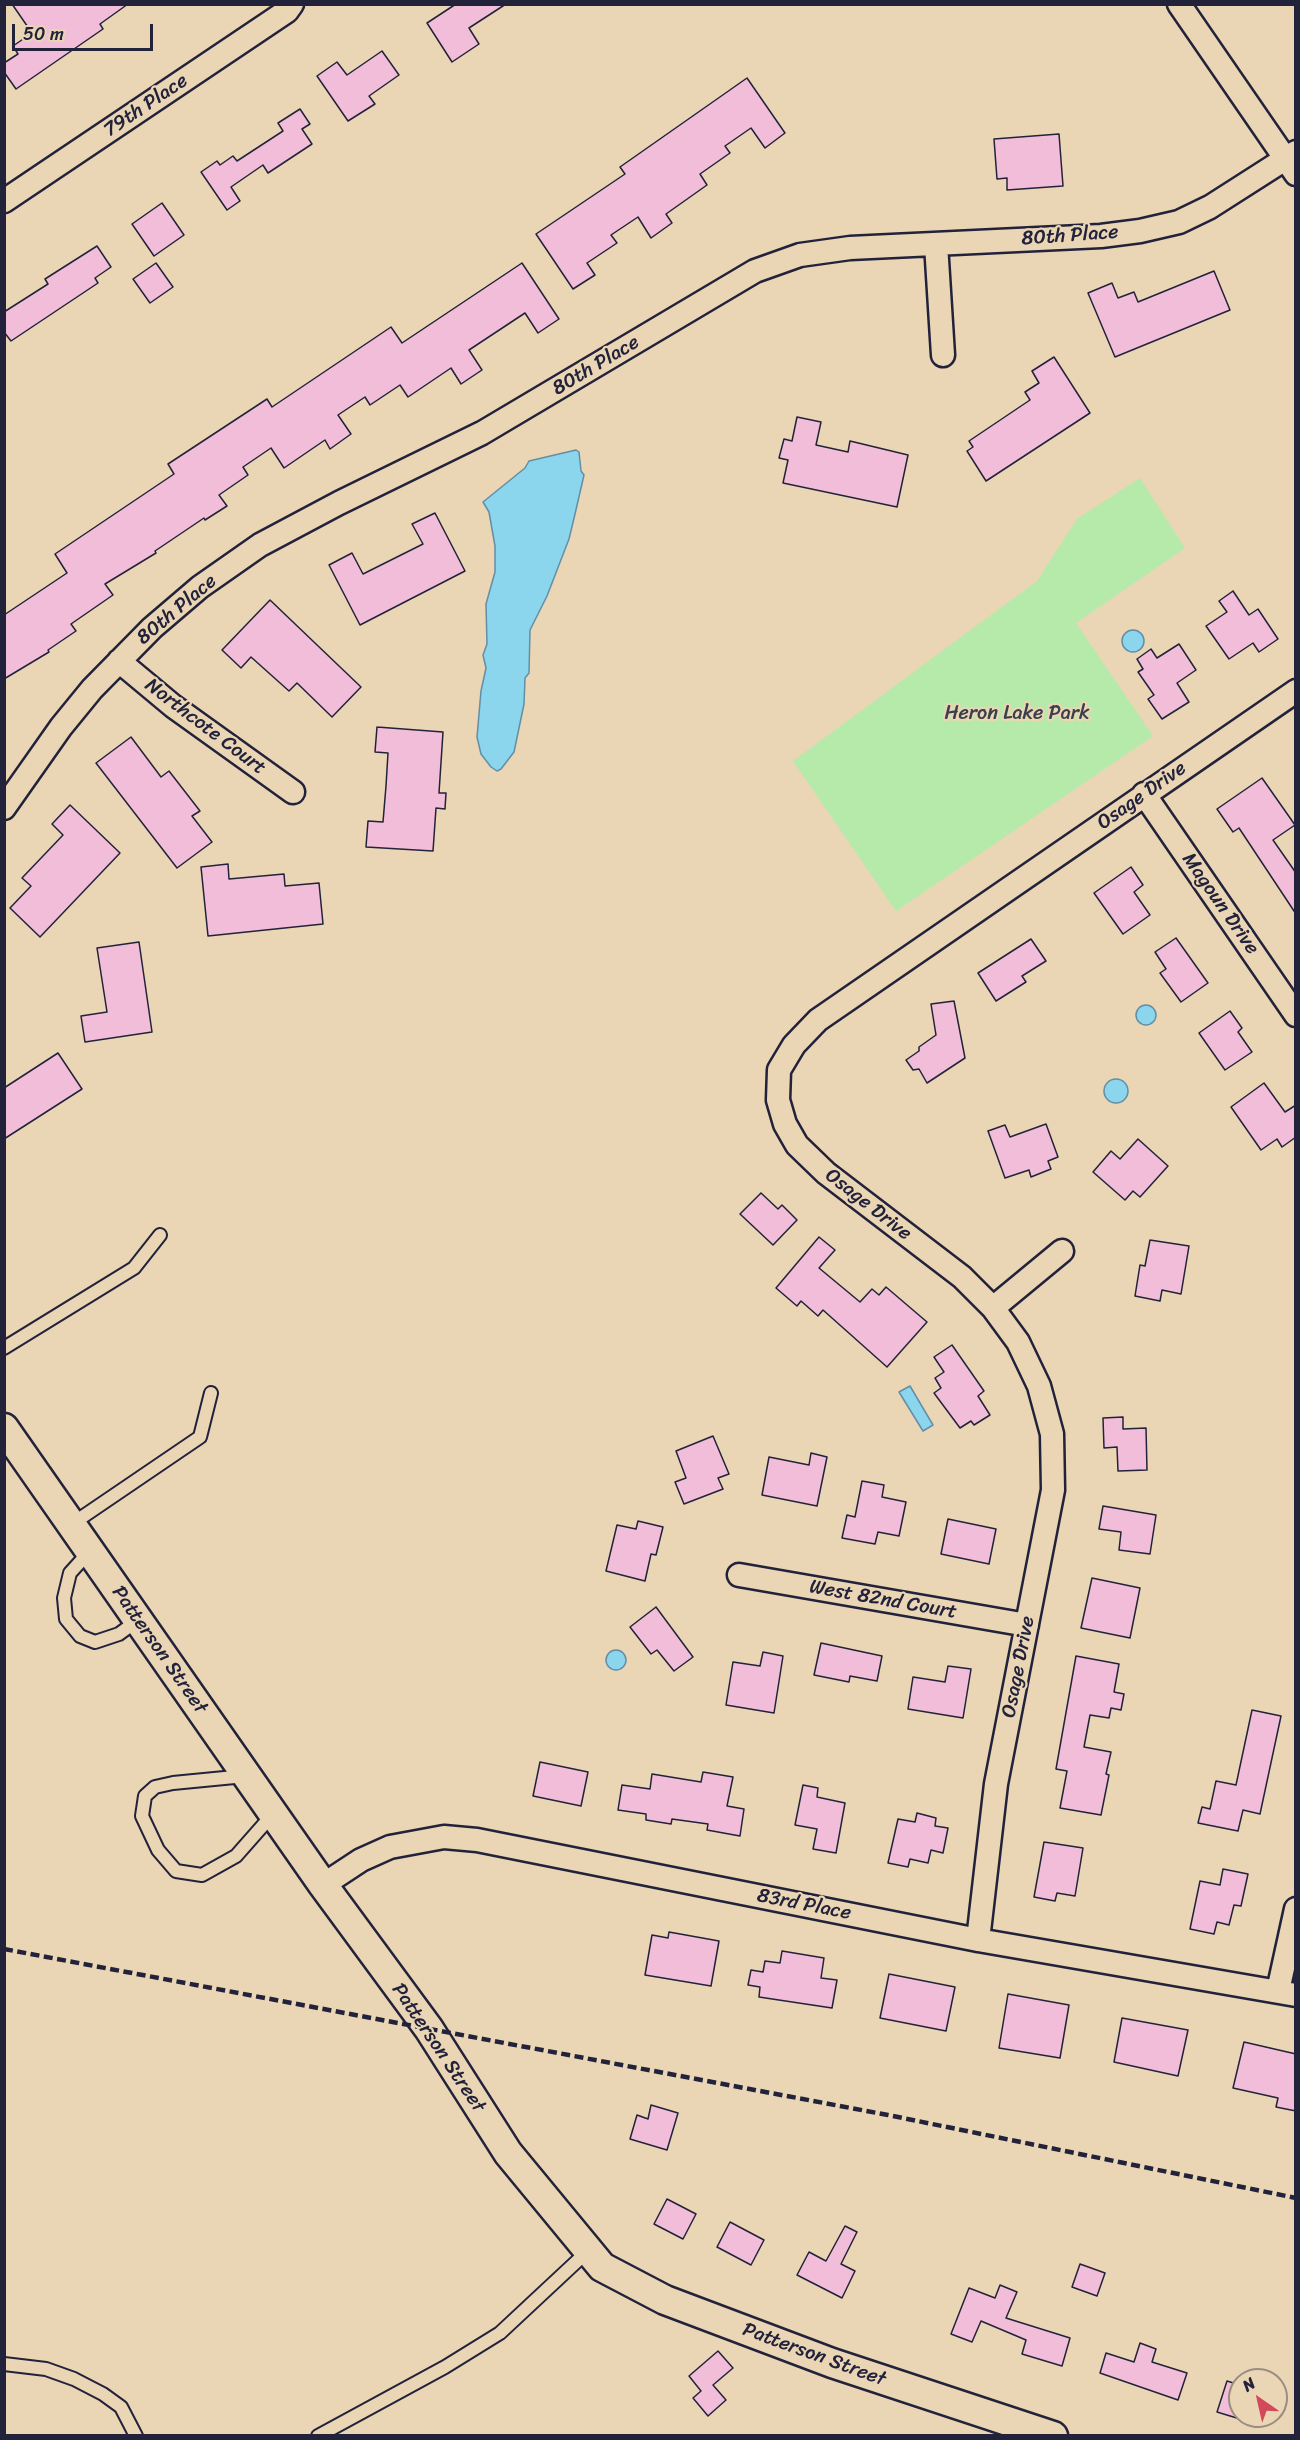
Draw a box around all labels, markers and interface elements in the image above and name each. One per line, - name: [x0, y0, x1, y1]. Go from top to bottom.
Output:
- scale bar: [15, 12, 156, 50]
- text: 50 m: [23, 18, 64, 50]
- street label: 79th Place: [99, 69, 193, 143]
- street label: 80th Place: [1021, 221, 1119, 251]
- street label: 80th Place: [548, 331, 644, 401]
- street label: 80th Place: [132, 570, 222, 650]
- street label: Northcote Court: [140, 674, 270, 780]
- park label: Heron Lake Park: [944, 702, 1090, 726]
- street label: Osage Drive: [1093, 757, 1191, 835]
- street label: Magoun Drive: [1176, 849, 1264, 959]
- street label: Osage Drive: [820, 1164, 916, 1246]
- street label: West 82nd Court: [807, 1575, 959, 1625]
- street label: Patterson Street: [106, 1581, 212, 1719]
- street label: Osage Drive: [997, 1614, 1041, 1720]
- street label: 83rd Place: [755, 1884, 853, 1926]
- street label: Patterson Street: [386, 1979, 490, 2117]
- street label: Patterson Street: [739, 2318, 889, 2392]
- north arrow: [1228, 2368, 1288, 2428]
- text: N: [1236, 2369, 1261, 2399]

